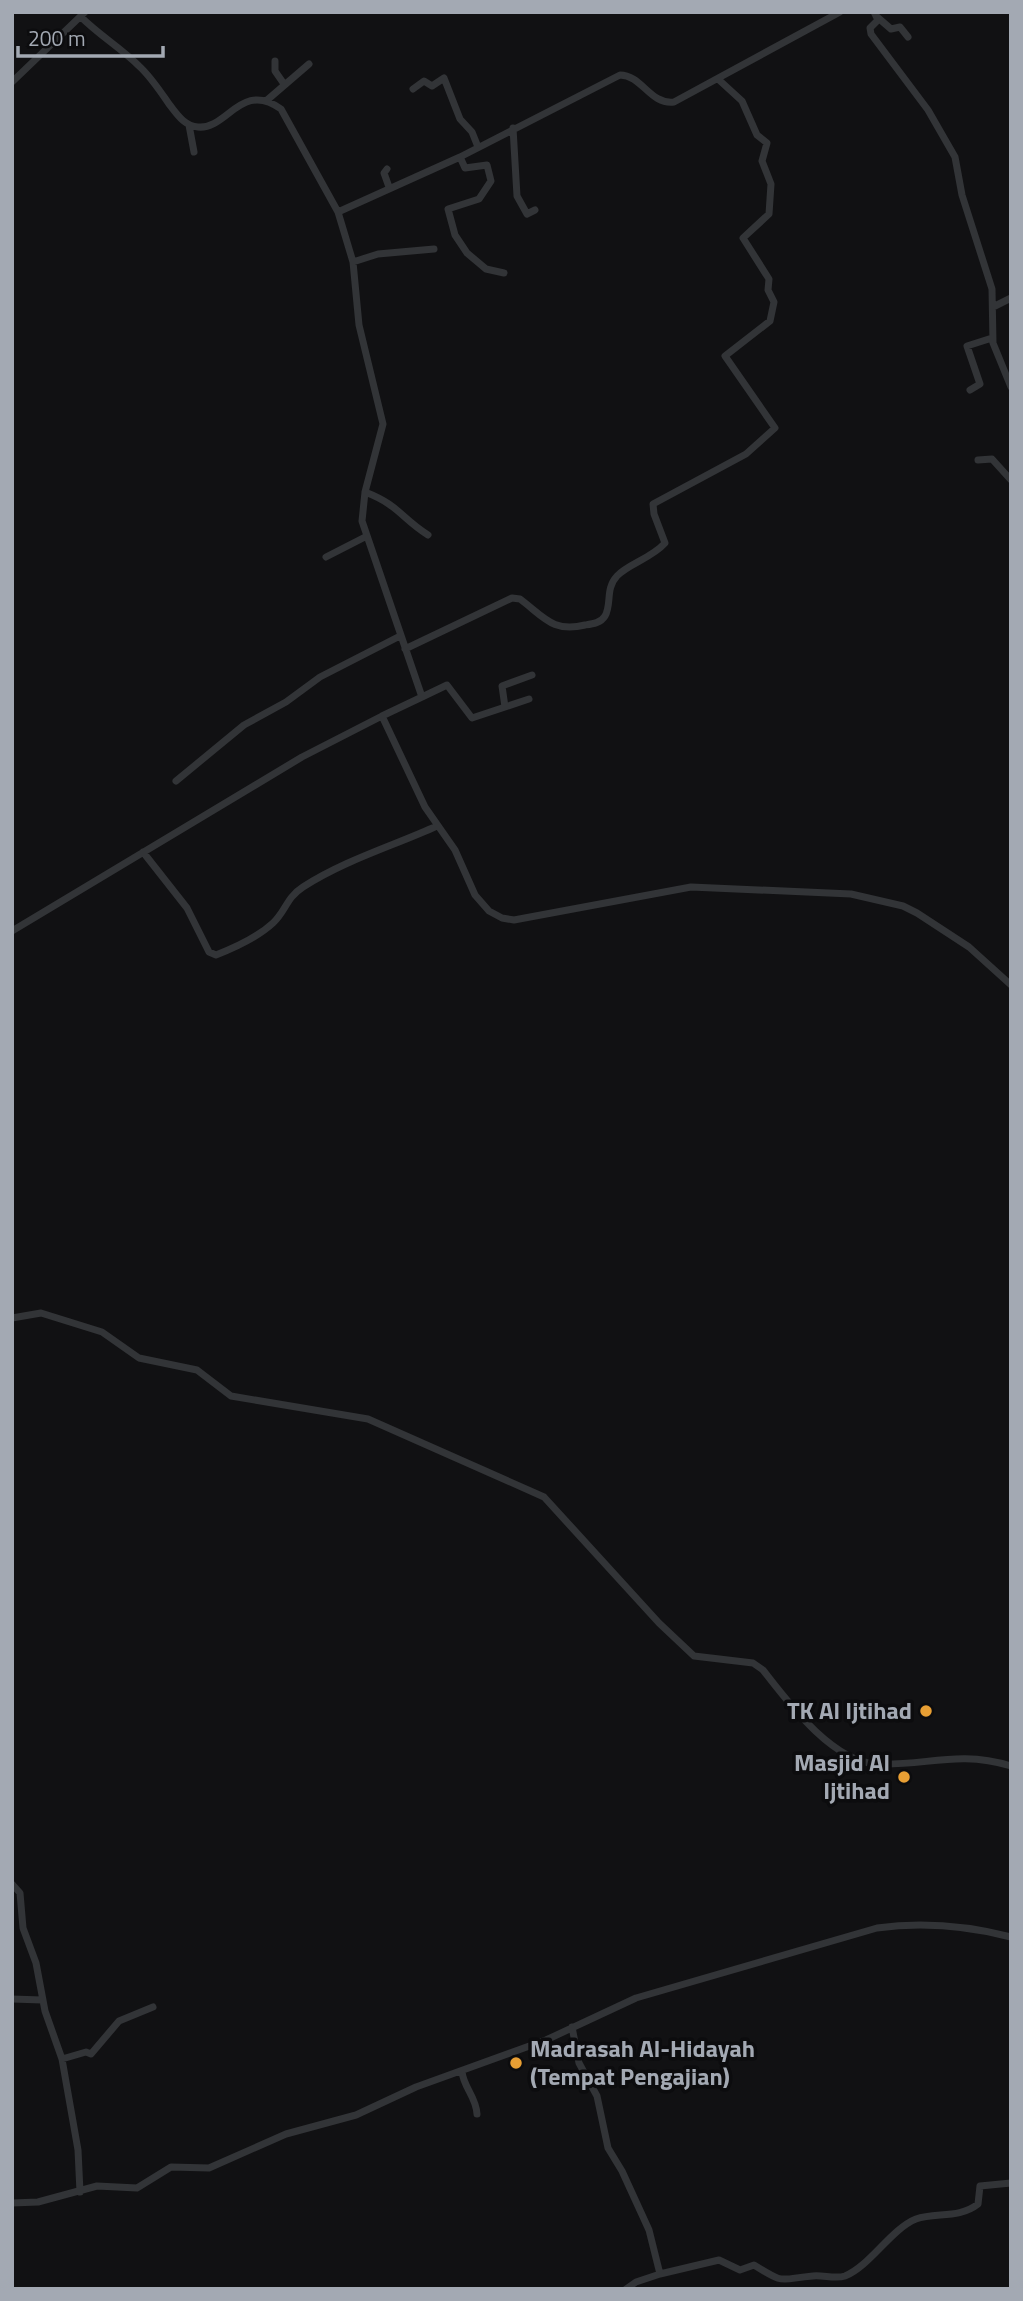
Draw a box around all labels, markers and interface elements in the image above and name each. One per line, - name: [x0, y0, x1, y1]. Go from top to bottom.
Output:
- scale bar: [18, 14, 163, 58]
- text: 200 m: [28, 22, 85, 54]
- place label: TK Al Ijtihad: [787, 1692, 912, 1728]
- marker: TK Al Ijtihad: [918, 1703, 934, 1719]
- place label: Masjid Al Ijtihad: [794, 1744, 890, 1808]
- marker: Masjid Al Ijtihad: [896, 1769, 912, 1785]
- place label: Madrasah Al-Hidayah (Tempat Pengajian): [530, 2030, 755, 2094]
- marker: Madrasah Al-Hidayah (Tempat Pengajian): [508, 2055, 524, 2071]

